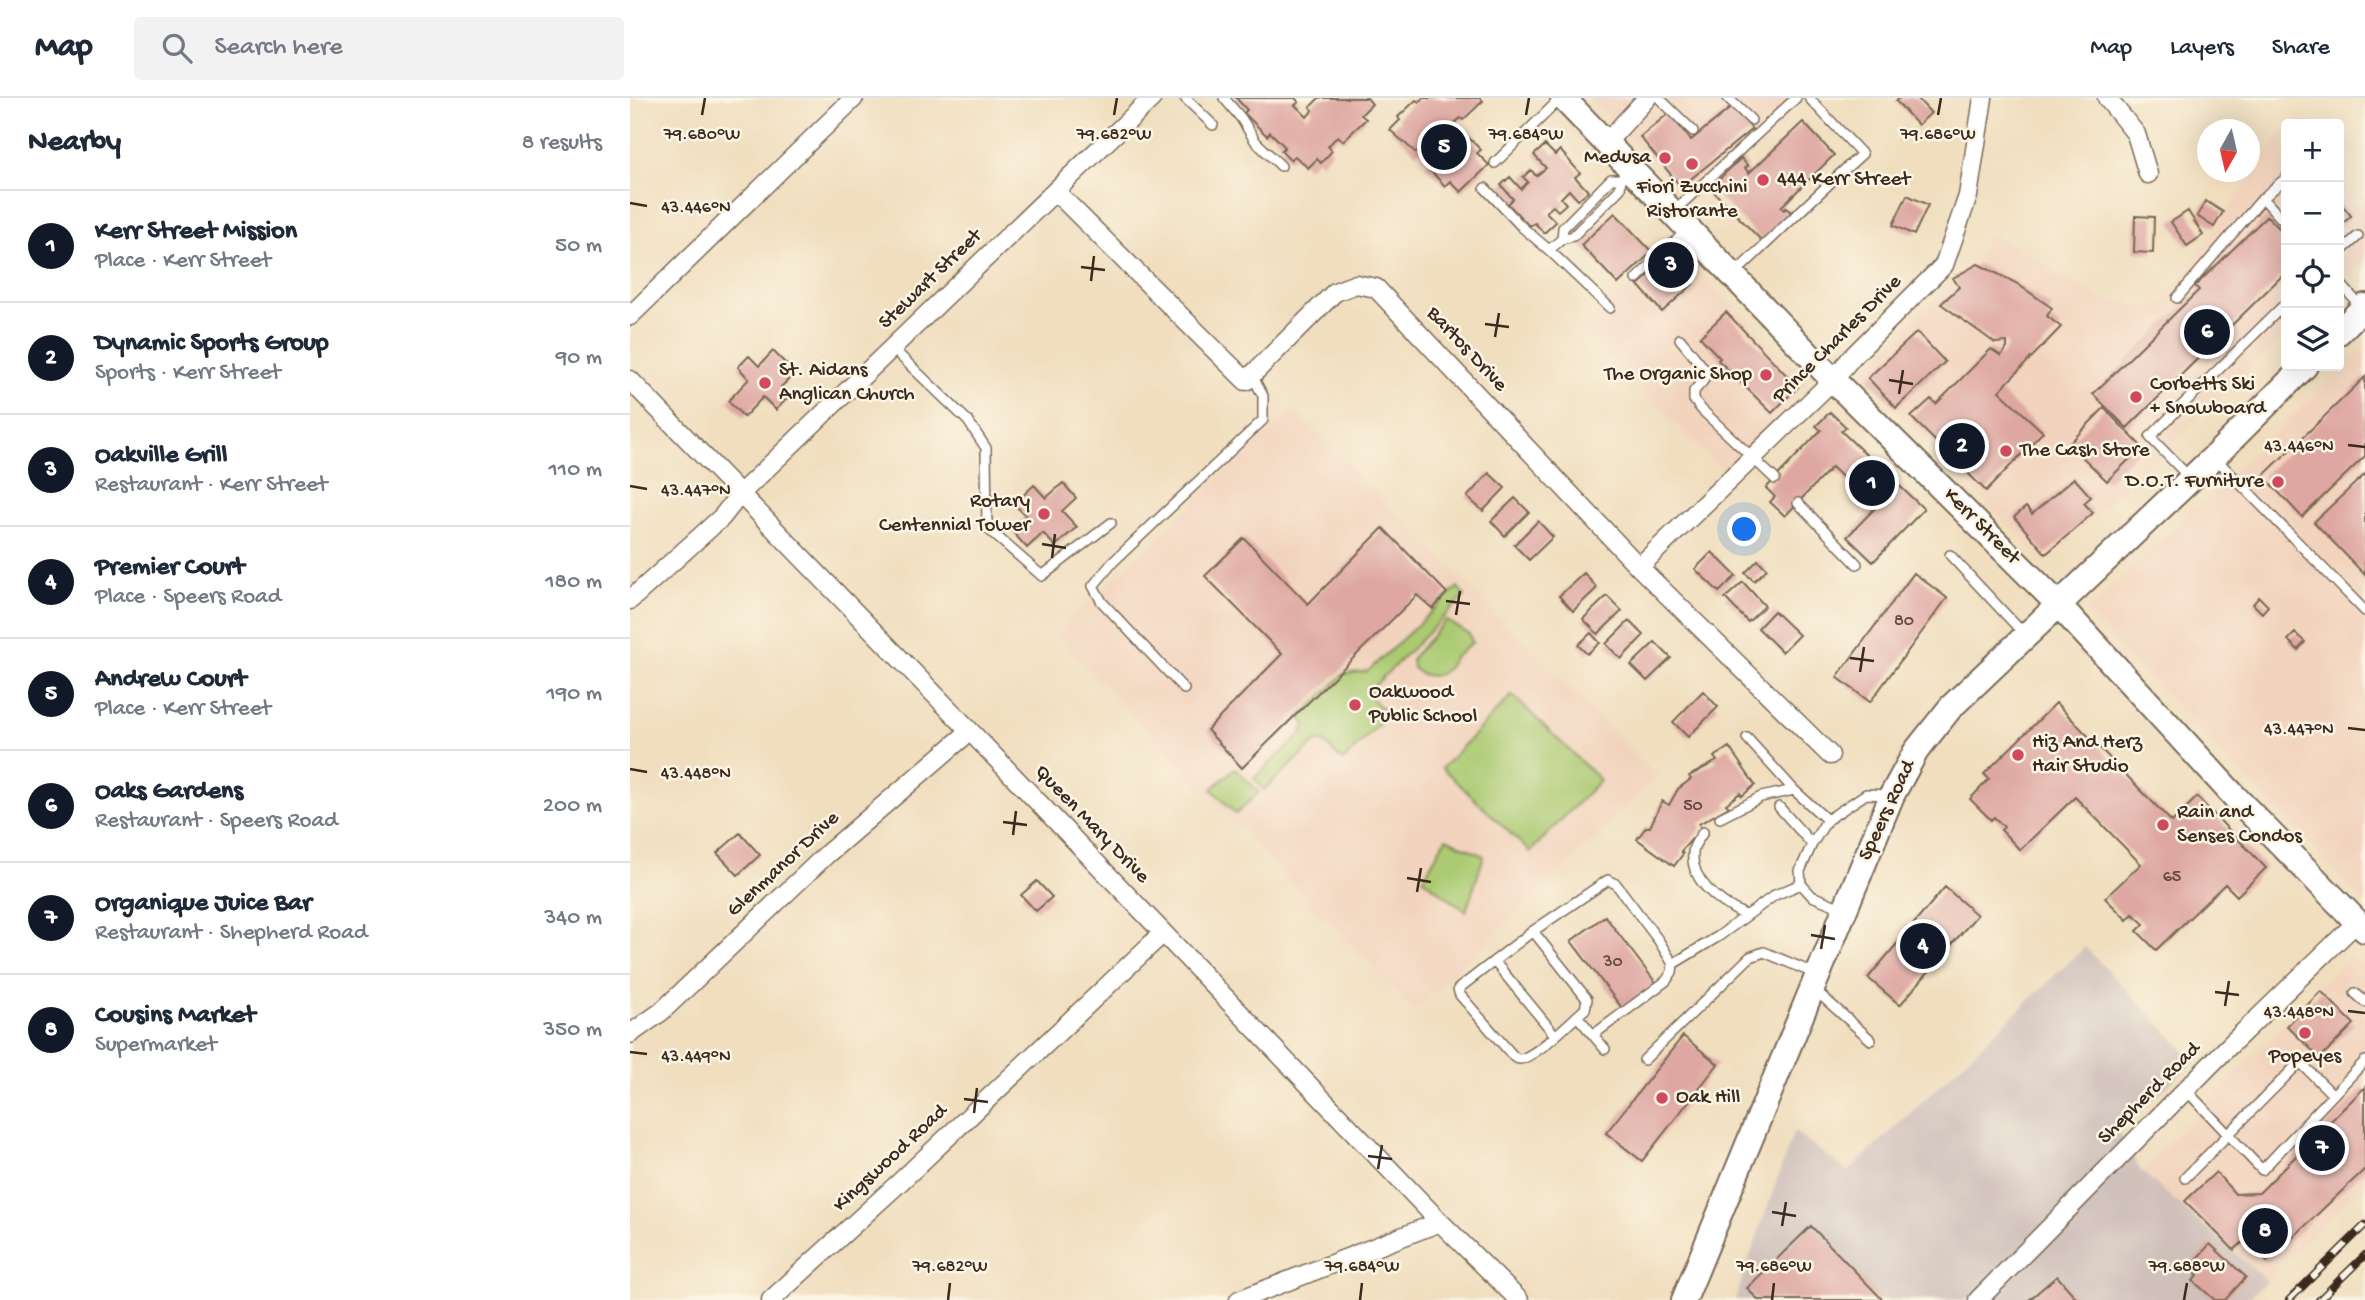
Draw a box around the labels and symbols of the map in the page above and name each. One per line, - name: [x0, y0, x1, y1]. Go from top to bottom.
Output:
- north arrow: [2197, 119, 2260, 182]
- pin: 5: [1421, 121, 1467, 173]
- text: 79.680°W: [663, 125, 740, 146]
- text: 79.682°W: [1075, 125, 1152, 146]
- text: 79.684°W: [1488, 125, 1563, 146]
- text: 79.686°W: [1899, 125, 1976, 146]
- place label: Medusa: [1584, 146, 1652, 171]
- marker: Medusa: [1657, 150, 1673, 166]
- marker: Fiori Zucchini Ristorante: [1684, 156, 1700, 172]
- place label: 444 Kerr Street: [1777, 168, 1912, 193]
- marker: 444 Kerr Street: [1755, 172, 1771, 188]
- place label: Fiori Zucchini Ristorante: [1635, 176, 1748, 225]
- text: 43.446°N: [661, 198, 731, 219]
- street label: Stewart Street: [874, 223, 990, 336]
- pin: 3: [1648, 239, 1694, 291]
- street label: Prince Charles Drive: [1768, 269, 1909, 410]
- street label: Bartos Drive: [1419, 301, 1513, 399]
- pin: 6: [2184, 306, 2230, 358]
- place label: St. Aidans Anglican Church: [779, 359, 915, 408]
- place label: The Organic Shop: [1603, 363, 1753, 388]
- marker: The Organic Shop: [1758, 367, 1774, 383]
- place label: Corbetts Ski + Snowboard: [2150, 373, 2267, 422]
- marker: St. Aidans Anglican Church: [757, 375, 773, 391]
- marker: Corbetts Ski + Snowboard: [2128, 389, 2144, 405]
- pin: 2: [1939, 420, 1985, 472]
- text: 43.446°N: [2264, 437, 2334, 458]
- place label: The Cash Store: [2019, 439, 2151, 464]
- marker: The Cash Store: [1998, 443, 2014, 459]
- pin: 1: [1849, 457, 1895, 509]
- place label: D.O.T. Furniture: [2124, 470, 2265, 495]
- marker: D.O.T. Furniture: [2270, 474, 2286, 490]
- text: 43.447°N: [661, 481, 731, 502]
- street label: Kerr Street: [1937, 483, 2026, 572]
- place label: Rotary Centennial Tower: [879, 490, 1032, 539]
- marker: Rotary Centennial Tower: [1036, 506, 1052, 522]
- your location: [1727, 512, 1761, 546]
- house number: 80: [1894, 611, 1914, 632]
- place label: Oakwood Public School: [1368, 681, 1477, 730]
- marker: Oakwood Public School: [1347, 697, 1363, 713]
- text: 43.447°N: [2264, 720, 2334, 741]
- place label: Hiz And Herz Hair Studio: [2032, 731, 2143, 780]
- marker: Hiz And Herz Hair Studio: [2010, 747, 2026, 763]
- street label: Speers Road: [1854, 755, 1923, 865]
- street label: Queen Mary Drive: [1028, 760, 1155, 890]
- text: 43.448°N: [661, 764, 731, 785]
- house number: 50: [1683, 796, 1703, 817]
- place label: Rain and Senses Condos: [2177, 801, 2303, 850]
- street label: Glenmanor Drive: [723, 806, 846, 923]
- marker: Rain and Senses Condos: [2155, 817, 2171, 833]
- house number: 65: [2163, 867, 2181, 888]
- pin: 4: [1900, 920, 1946, 972]
- house number: 30: [1602, 952, 1623, 973]
- text: 43.448°N: [2264, 1003, 2334, 1024]
- marker: Popeyes: [2297, 1025, 2313, 1041]
- street label: Shepherd Road: [2093, 1036, 2208, 1151]
- place label: Popeyes: [2268, 1045, 2343, 1070]
- text: 43.449°N: [661, 1047, 731, 1068]
- place label: Oak Hill: [1676, 1086, 1740, 1111]
- marker: Oak Hill: [1654, 1090, 1670, 1106]
- street label: Kingswood Road: [829, 1099, 955, 1218]
- pin: 7: [2299, 1122, 2345, 1174]
- pin: 8: [2242, 1205, 2288, 1257]
- text: 79.682°W: [911, 1257, 988, 1278]
- text: 79.684°W: [1324, 1257, 1399, 1278]
- text: 79.686°W: [1735, 1257, 1812, 1278]
- text: 79.688°W: [2148, 1257, 2225, 1278]

